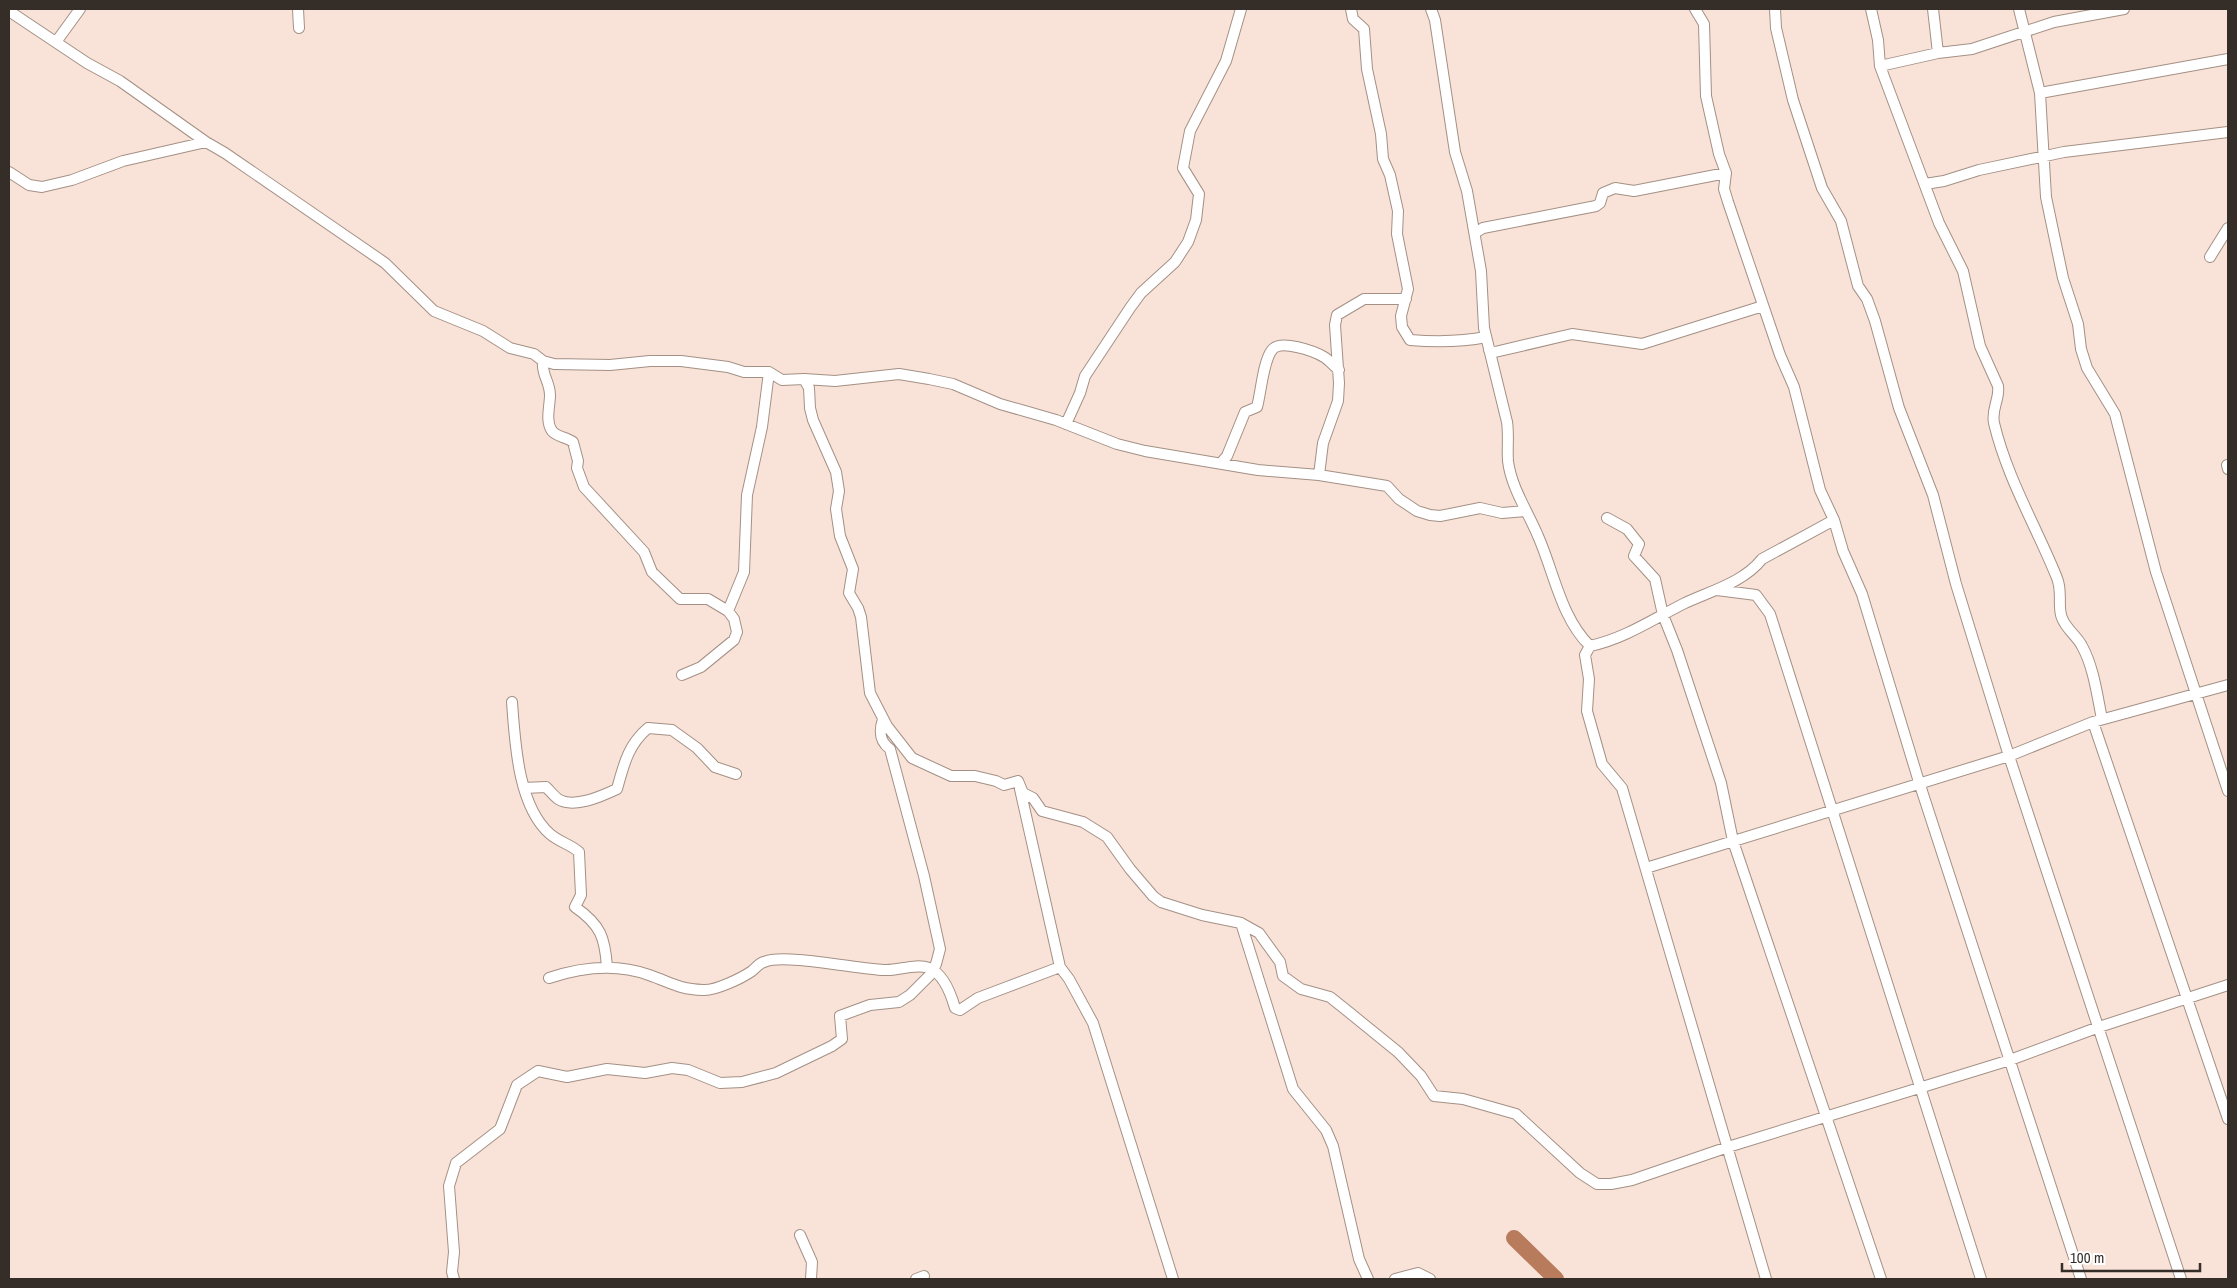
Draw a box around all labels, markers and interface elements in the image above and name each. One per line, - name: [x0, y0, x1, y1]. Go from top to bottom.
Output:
- scale bar: [2062, 1240, 2200, 1272]
- text: 100 m: [2070, 1247, 2104, 1268]

